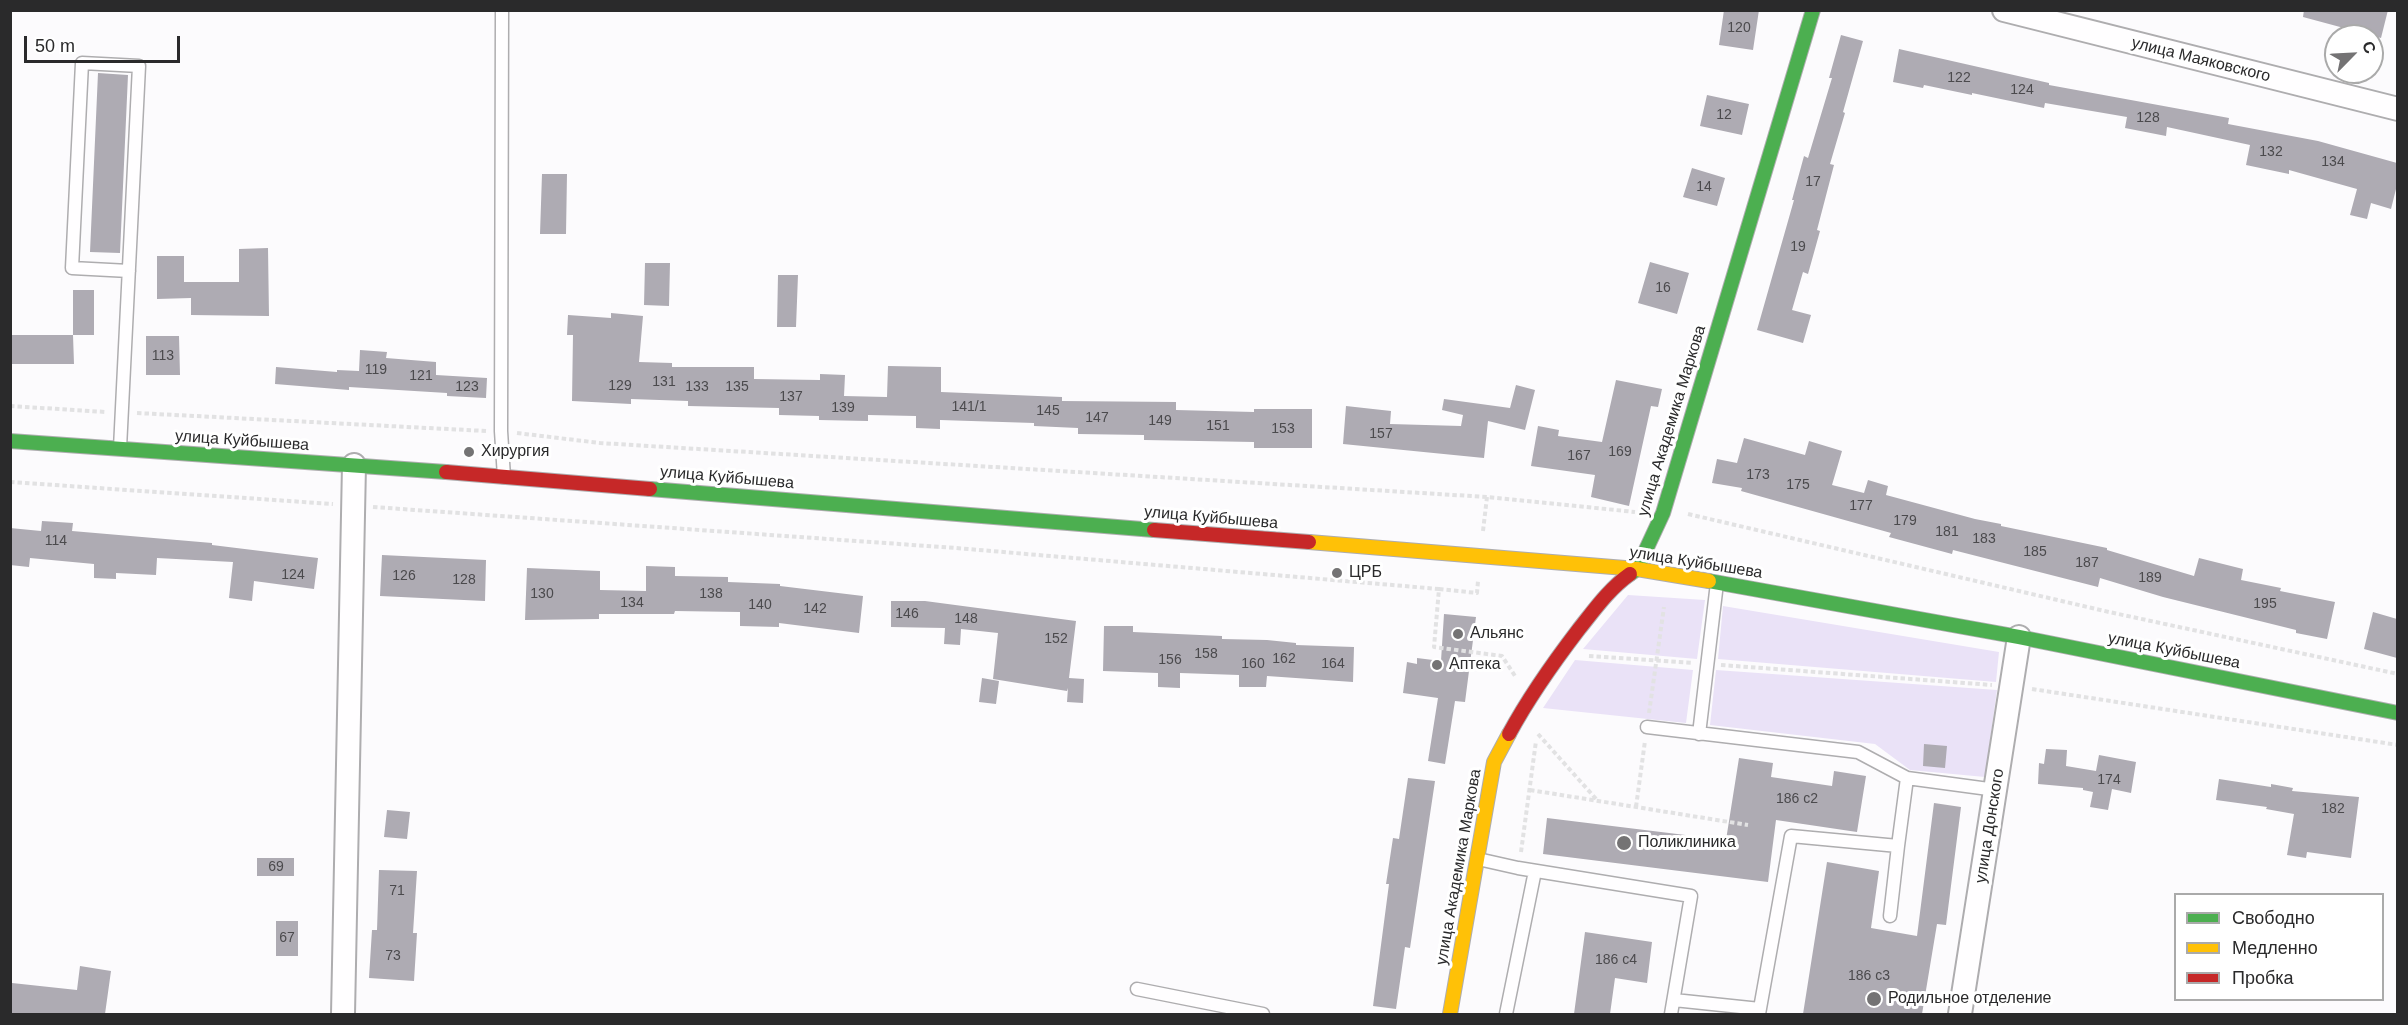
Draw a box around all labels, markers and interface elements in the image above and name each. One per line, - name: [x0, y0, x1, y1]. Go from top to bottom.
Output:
- house number: 120: [1727, 20, 1751, 36]
- scale bar: [27, 24, 183, 62]
- north arrow: [2324, 24, 2384, 84]
- street label: улица Маяковского: [2130, 33, 2272, 87]
- text: 50 m: [35, 36, 75, 56]
- text: С: [2359, 39, 2379, 56]
- house number: 122: [1947, 70, 1971, 86]
- house number: 124: [2010, 82, 2034, 98]
- house number: 12: [1716, 107, 1732, 123]
- house number: 128: [2136, 110, 2160, 126]
- house number: 132: [2259, 144, 2283, 160]
- house number: 134: [2321, 154, 2345, 170]
- house number: 17: [1805, 174, 1821, 190]
- house number: 14: [1696, 179, 1712, 195]
- house number: 19: [1790, 239, 1806, 255]
- house number: 16: [1655, 280, 1671, 296]
- street label: улица Академика Маркова: [1634, 323, 1710, 519]
- house number: 113: [152, 348, 174, 364]
- house number: 119: [365, 362, 387, 378]
- house number: 121: [409, 368, 433, 384]
- house number: 131: [652, 374, 676, 390]
- house number: 129: [608, 378, 632, 394]
- house number: 123: [455, 379, 479, 395]
- house number: 133: [685, 379, 709, 395]
- house number: 135: [725, 379, 749, 395]
- house number: 137: [779, 389, 803, 405]
- house number: 141/1: [951, 399, 987, 415]
- house number: 139: [831, 400, 855, 416]
- house number: 145: [1036, 403, 1060, 419]
- house number: 147: [1085, 410, 1109, 426]
- house number: 149: [1148, 413, 1172, 429]
- house number: 151: [1206, 418, 1230, 434]
- house number: 153: [1271, 421, 1295, 437]
- house number: 157: [1369, 426, 1393, 442]
- street label: улица Куйбышева: [174, 427, 310, 455]
- place label: Хирургия: [481, 442, 549, 462]
- house number: 169: [1608, 444, 1632, 460]
- marker: Хирургия: [462, 445, 476, 459]
- house number: 167: [1567, 448, 1591, 464]
- street label: улица Куйбышева: [659, 463, 795, 493]
- house number: 173: [1746, 467, 1770, 483]
- house number: 175: [1786, 477, 1810, 493]
- house number: 177: [1849, 498, 1873, 514]
- street label: улица Куйбышева: [1143, 503, 1279, 533]
- house number: 179: [1893, 513, 1917, 529]
- house number: 181: [1935, 524, 1959, 540]
- house number: 183: [1972, 531, 1996, 547]
- house number: 114: [45, 533, 67, 549]
- street label: улица Куйбышева: [1628, 543, 1764, 583]
- house number: 185: [2023, 544, 2047, 560]
- house number: 187: [2075, 555, 2099, 571]
- place label: ЦРБ: [1349, 563, 1382, 583]
- marker: ЦРБ: [1330, 566, 1344, 580]
- house number: 124: [281, 567, 305, 583]
- house number: 126: [392, 568, 416, 584]
- house number: 189: [2138, 570, 2162, 586]
- house number: 128: [452, 572, 476, 588]
- house number: 130: [530, 586, 554, 602]
- house number: 138: [699, 586, 723, 602]
- house number: 134: [620, 595, 644, 611]
- house number: 195: [2253, 596, 2277, 612]
- house number: 140: [748, 597, 772, 613]
- house number: 142: [803, 601, 827, 617]
- house number: 146: [895, 606, 919, 622]
- house number: 148: [954, 611, 978, 627]
- place label: Альянс: [1470, 624, 1524, 644]
- marker: Альянс: [1451, 627, 1465, 641]
- street label: улица Куйбышева: [2106, 629, 2242, 673]
- house number: 152: [1044, 631, 1068, 647]
- house number: 158: [1194, 646, 1218, 662]
- house number: 162: [1272, 651, 1296, 667]
- house number: 156: [1158, 652, 1182, 668]
- place label: Аптека: [1449, 655, 1501, 675]
- house number: 160: [1241, 656, 1265, 672]
- house number: 164: [1321, 656, 1345, 672]
- marker: Аптека: [1430, 658, 1444, 672]
- street label: улица Академика Маркова: [1432, 767, 1486, 967]
- street label: улица Донского: [1971, 767, 2009, 885]
- house number: 174: [2097, 772, 2121, 788]
- house number: 186 с2: [1776, 791, 1818, 807]
- house number: 182: [2321, 801, 2345, 817]
- place label: Поликлиника: [1638, 833, 1736, 853]
- marker: Поликлиника: [1615, 834, 1633, 852]
- house number: 69: [268, 859, 284, 875]
- house number: 71: [389, 883, 405, 899]
- legend: [2174, 893, 2384, 1001]
- text: Свободно: [2232, 908, 2315, 928]
- house number: 67: [279, 930, 295, 946]
- text: Медленно: [2232, 938, 2318, 958]
- house number: 73: [385, 948, 401, 964]
- house number: 186 с4: [1595, 952, 1637, 968]
- house number: 186 с3: [1848, 968, 1890, 984]
- text: Пробка: [2232, 968, 2294, 988]
- place label: Родильное отделение: [1888, 989, 2051, 1009]
- marker: Родильное отделение: [1865, 990, 1883, 1008]

